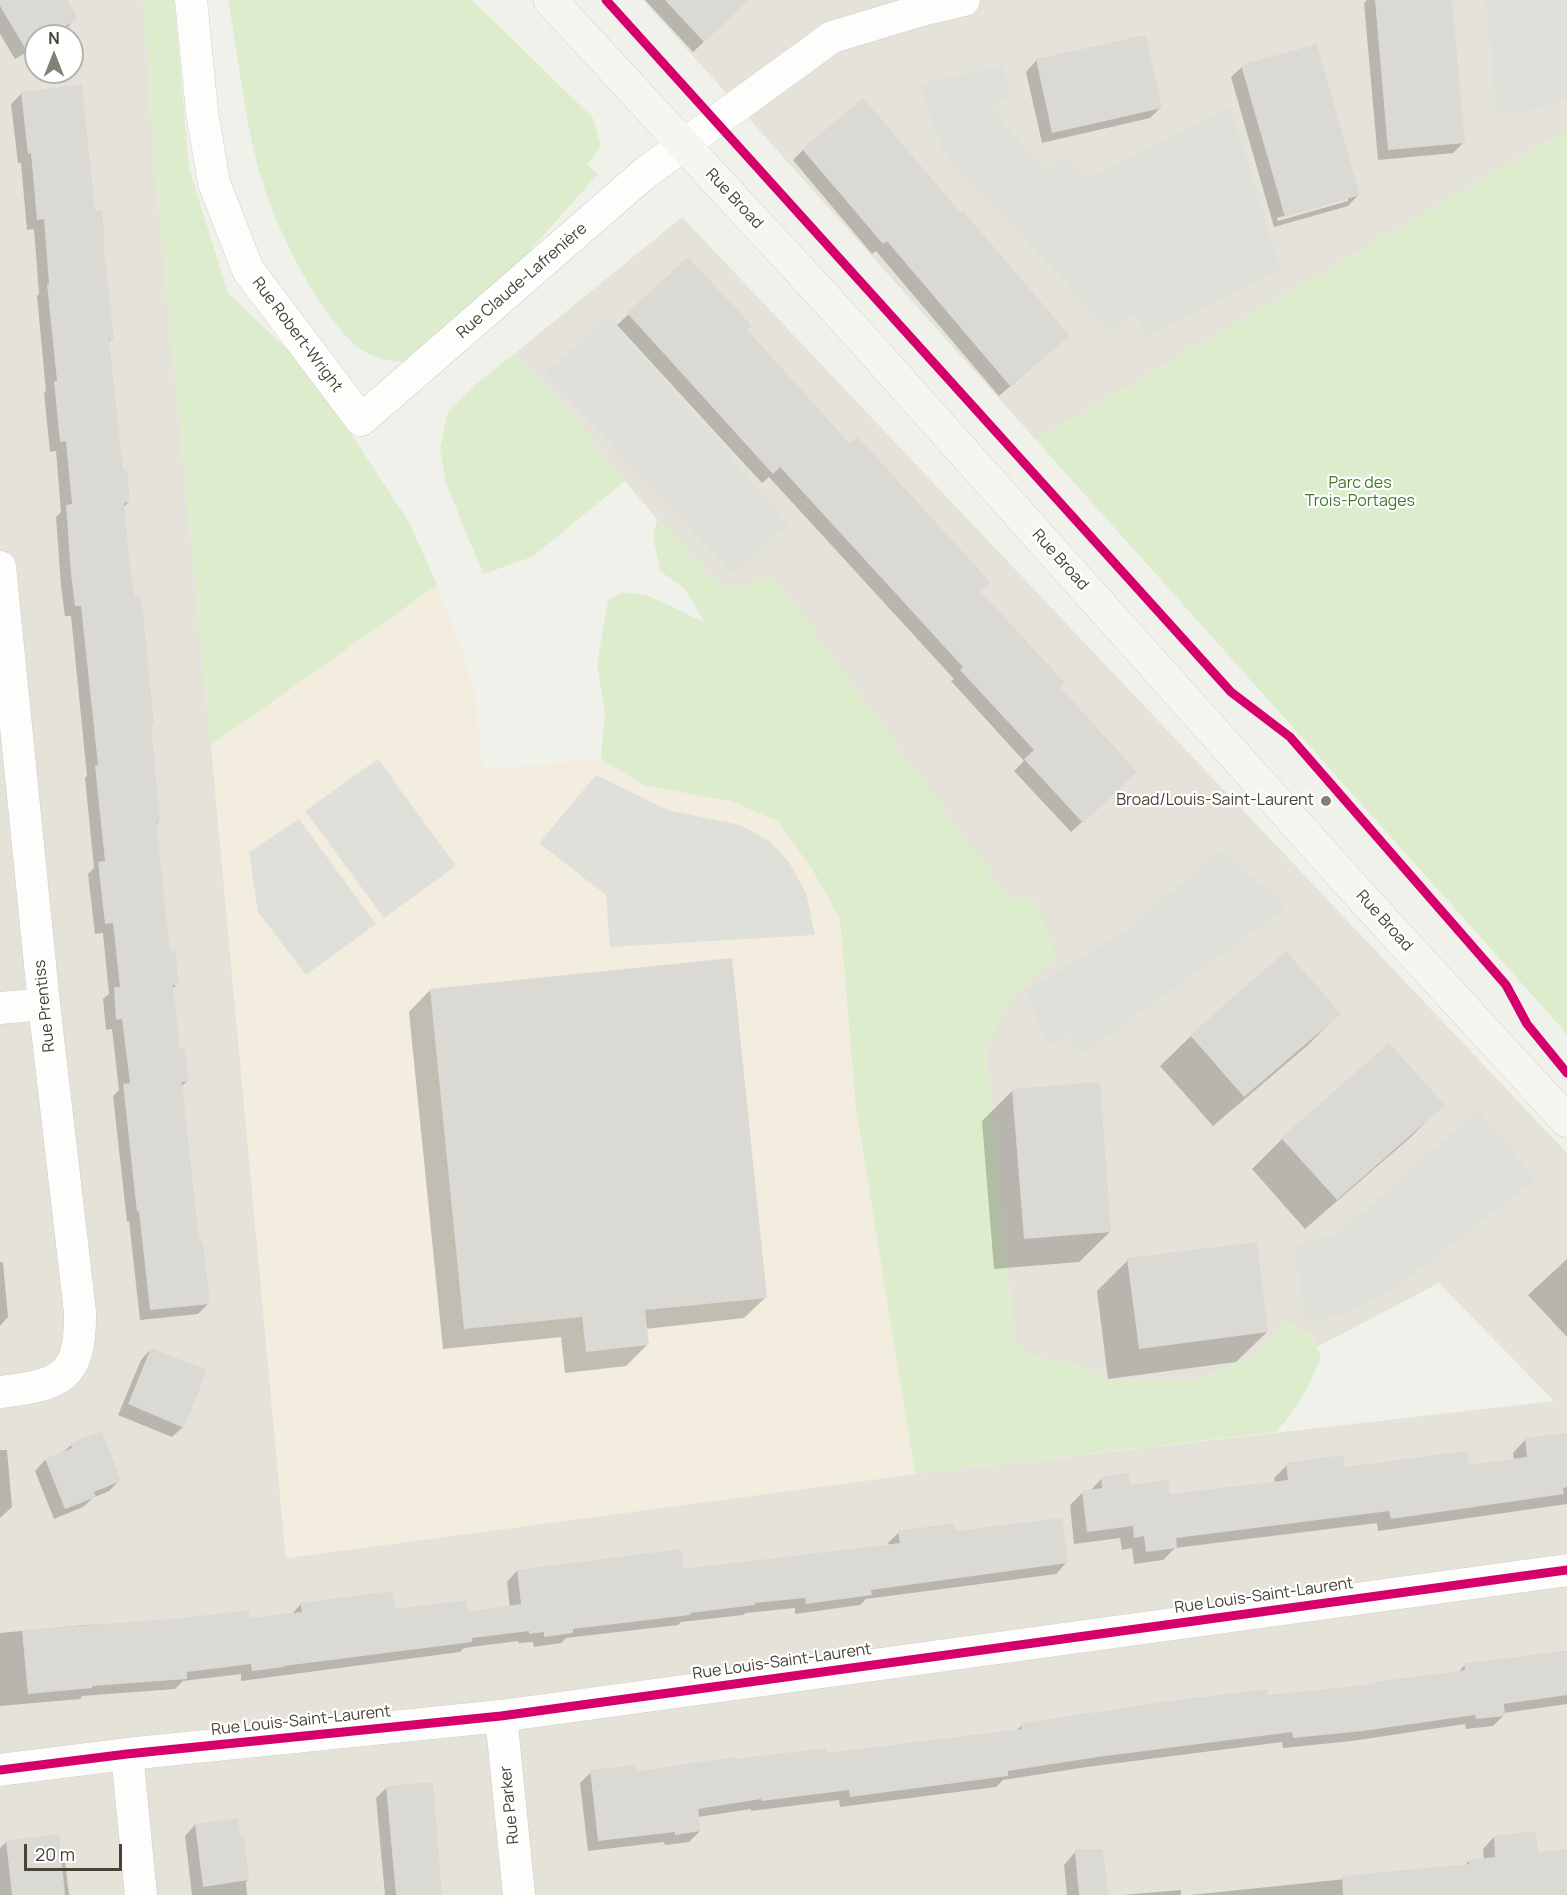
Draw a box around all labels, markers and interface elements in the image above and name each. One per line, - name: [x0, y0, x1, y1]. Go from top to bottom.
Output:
- north arrow: [24, 24, 84, 84]
- text: N: [48, 27, 60, 49]
- street label: Rue Broad: [701, 165, 767, 233]
- street label: Rue Claude-Lafrenière: [453, 219, 591, 343]
- street label: Rue Robert-Wright: [248, 274, 346, 396]
- park label: Parc des Trois-Portages: [1305, 474, 1415, 512]
- street label: Rue Broad: [1028, 526, 1092, 594]
- place label: Broad/Louis-Saint-Laurent: [1116, 791, 1314, 811]
- marker: Broad/Louis-Saint-Laurent: [1319, 794, 1333, 808]
- street label: Rue Broad: [1352, 887, 1416, 955]
- street label: Rue Prentiss: [31, 959, 59, 1053]
- street label: Rue Louis-Saint-Laurent: [1173, 1574, 1355, 1618]
- street label: Rue Louis-Saint-Laurent: [691, 1640, 873, 1684]
- street label: Rue Louis-Saint-Laurent: [210, 1702, 392, 1740]
- street label: Rue Parker: [496, 1765, 524, 1845]
- scale bar: [27, 1832, 124, 1870]
- text: 20 m: [35, 1842, 75, 1866]

